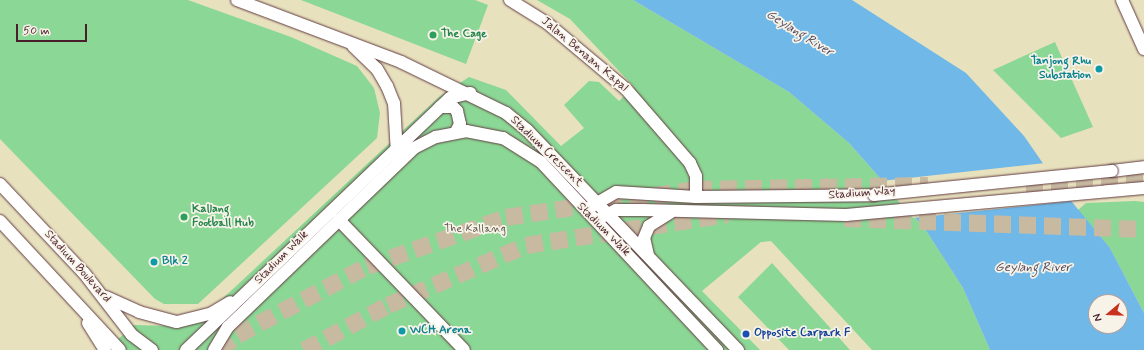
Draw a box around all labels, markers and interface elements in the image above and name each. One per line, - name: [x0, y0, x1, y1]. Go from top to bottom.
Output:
- water label: Geylang River: [763, 7, 835, 61]
- street label: Jalan Benaan Kapal: [538, 15, 630, 95]
- scale bar: [18, 16, 89, 42]
- text: 50 m: [23, 23, 50, 39]
- place label: The Cage: [441, 28, 488, 42]
- marker: The Cage: [428, 30, 438, 40]
- place label: Tanjong Rhu Substation: [1031, 55, 1091, 83]
- marker: Tanjong Rhu Substation: [1094, 64, 1104, 74]
- street label: Stadium Crescent: [508, 115, 584, 189]
- street label: Stadium Way: [827, 184, 897, 204]
- street label: Stadium Walk: [573, 200, 633, 260]
- place label: Kallang Football Hub: [192, 203, 255, 231]
- marker: Kallang Football Hub: [179, 212, 189, 222]
- park label: The Kallang: [446, 223, 504, 237]
- street label: Stadium Boulevard: [40, 228, 114, 306]
- street label: Stadium Walk: [252, 228, 312, 288]
- place label: Blk 2: [162, 255, 188, 269]
- marker: Blk 2: [149, 257, 159, 267]
- water label: Geylang River: [995, 260, 1071, 276]
- north arrow: [1088, 294, 1128, 334]
- text: N: [1090, 312, 1105, 323]
- place label: WCH Arena: [410, 324, 471, 338]
- marker: WCH Arena: [397, 326, 407, 336]
- place label: Opposite Carpark F: [754, 327, 851, 341]
- marker: Opposite Carpark F: [741, 329, 751, 339]

